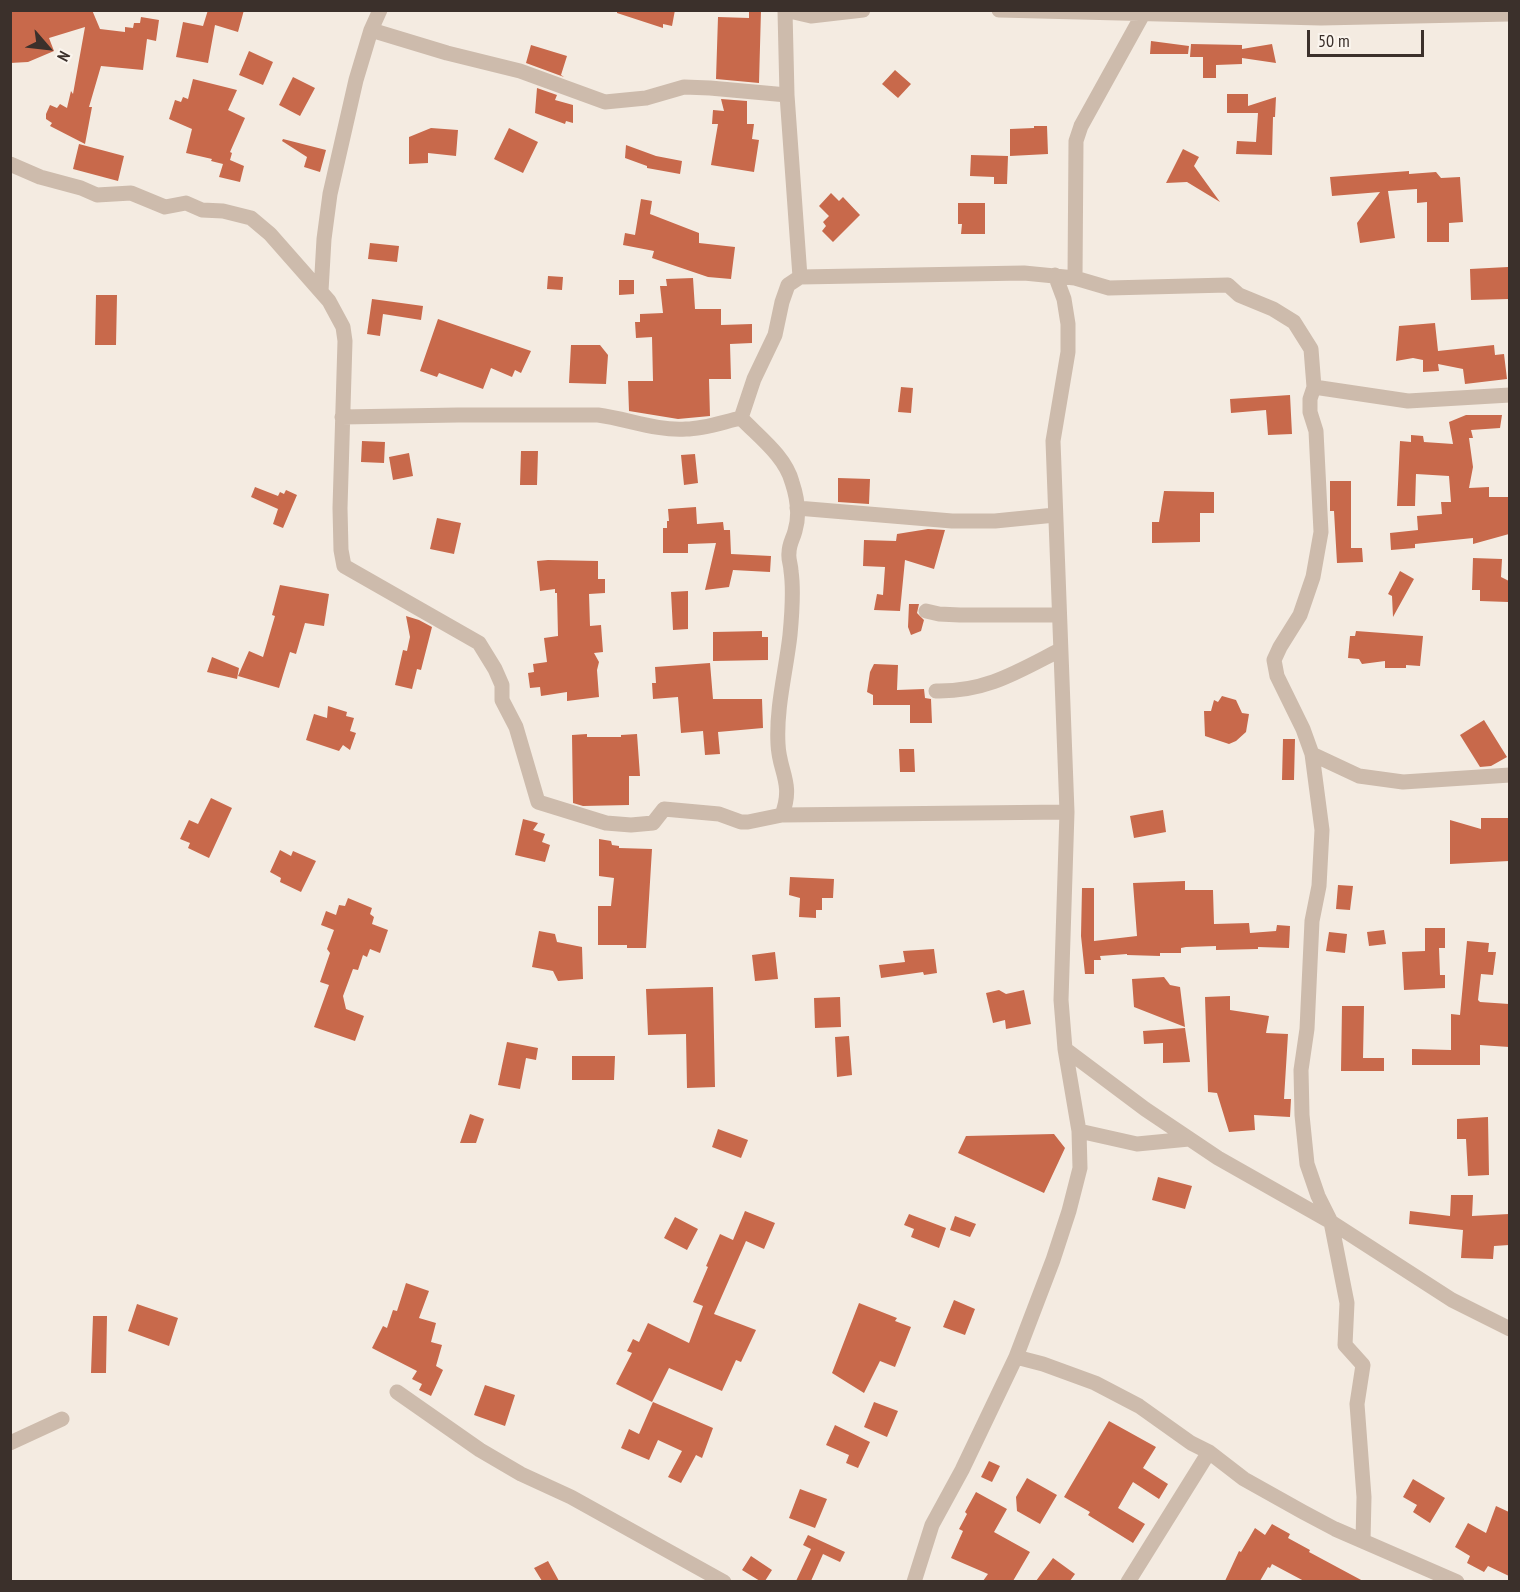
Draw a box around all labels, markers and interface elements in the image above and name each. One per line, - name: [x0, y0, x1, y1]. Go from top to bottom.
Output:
- north arrow: [18, 18, 78, 78]
- scale bar: [1310, 18, 1427, 56]
- text: 50 m: [1318, 29, 1350, 52]
- text: N: [53, 48, 75, 65]

